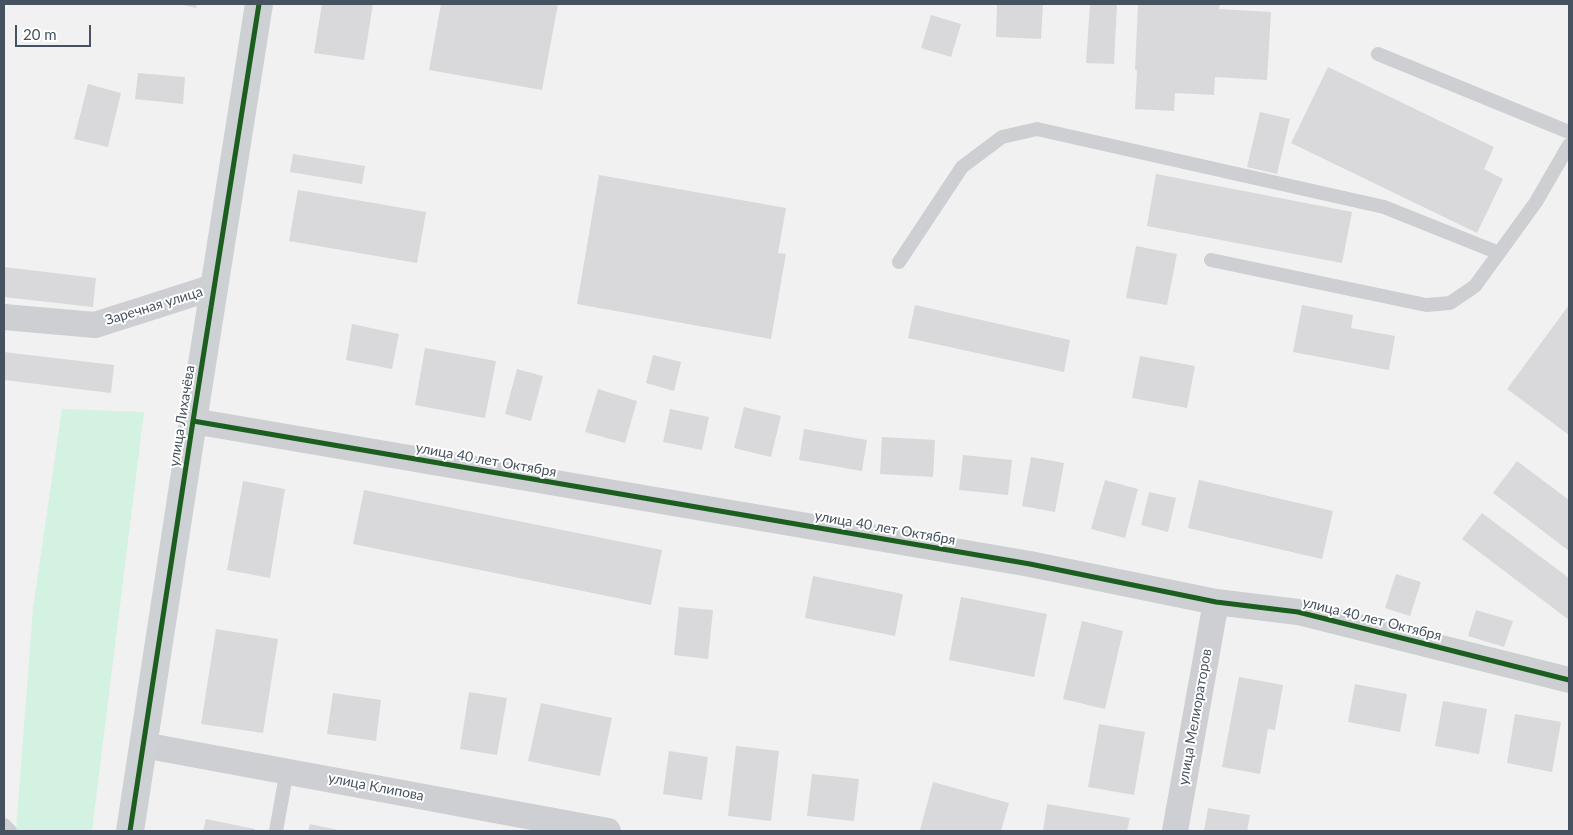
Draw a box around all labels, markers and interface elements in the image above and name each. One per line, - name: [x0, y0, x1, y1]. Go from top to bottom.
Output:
- scale bar: [18, 15, 94, 47]
- text: 20 m: [23, 25, 57, 43]
- street label: Заречная улица: [103, 283, 205, 329]
- street label: улица Лихачёва: [166, 364, 198, 468]
- street label: улица 40 лет Октября: [414, 439, 558, 481]
- street label: улица 40 лет Октября: [813, 507, 957, 549]
- street label: улица 40 лет Октября: [1301, 594, 1443, 644]
- street label: улица Мелиораторов: [1175, 647, 1215, 787]
- street label: улица Клипова: [327, 769, 425, 805]

